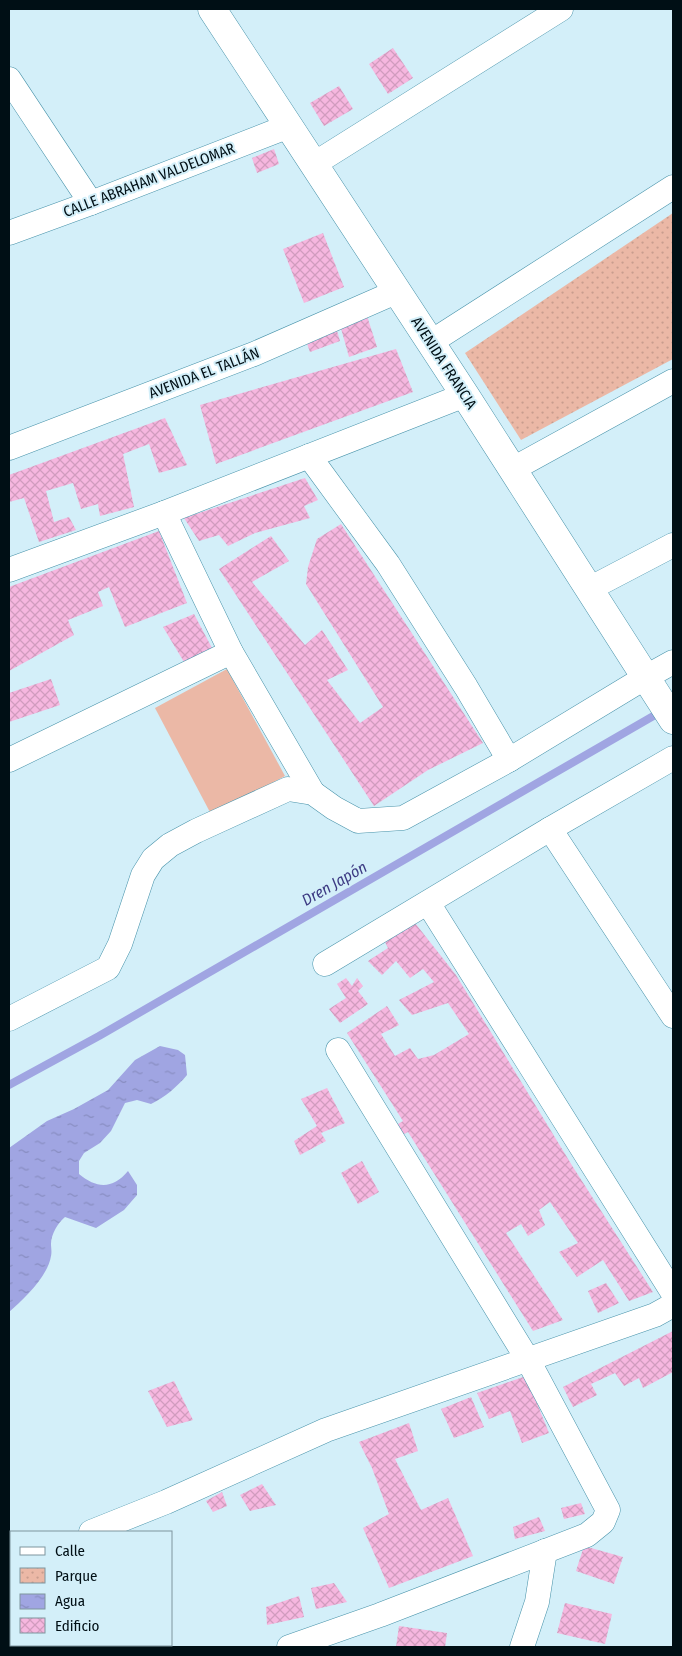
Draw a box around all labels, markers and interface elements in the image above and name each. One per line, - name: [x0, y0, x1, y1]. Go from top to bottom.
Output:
- street label: CALLE ABRAHAM VALDELOMAR: [61, 139, 237, 221]
- street label: AVENIDA FRANCIA: [407, 313, 481, 413]
- street label: AVENIDA EL TALLÁN: [146, 344, 262, 402]
- water label: Dren Japón: [298, 857, 370, 910]
- legend: [10, 1531, 172, 1646]
- text: Calle: [55, 1542, 85, 1560]
- text: Parque: [55, 1567, 98, 1585]
- text: Agua: [55, 1592, 85, 1610]
- text: Edificio: [55, 1617, 100, 1635]

